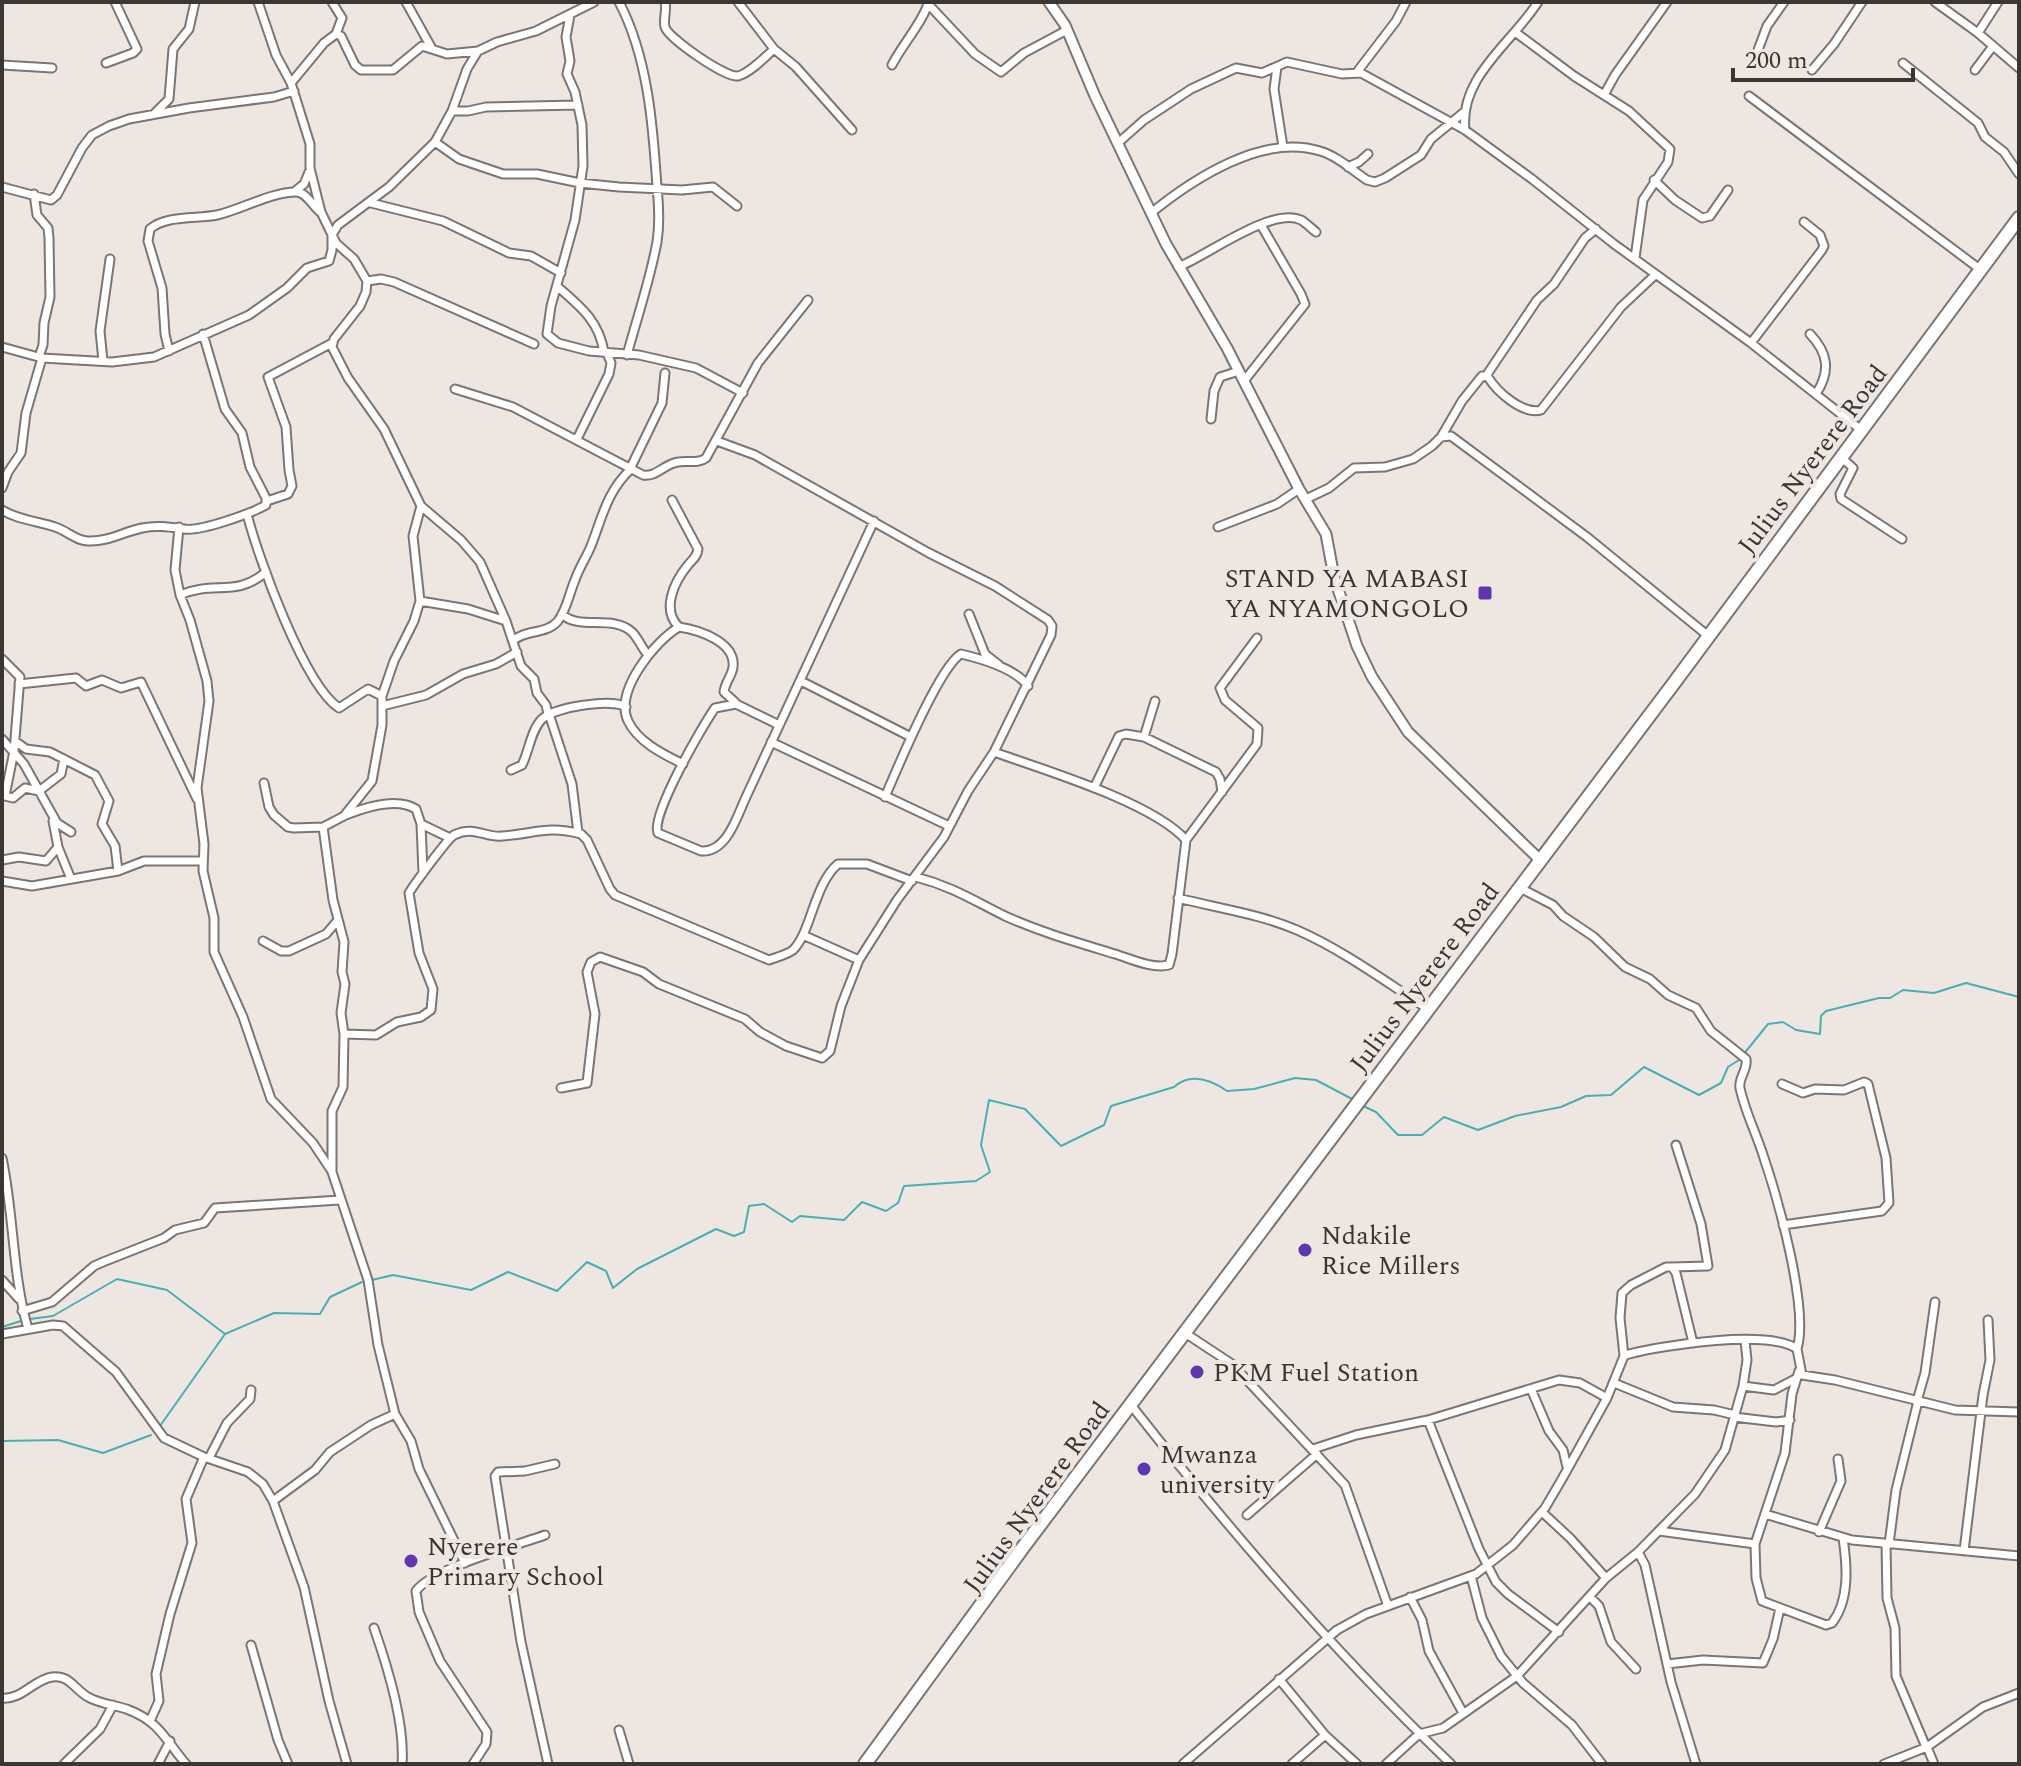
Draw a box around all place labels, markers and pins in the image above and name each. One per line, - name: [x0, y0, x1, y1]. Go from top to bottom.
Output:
- place label: STAND YA MABASI YA NYAMONGOLO: [1225, 559, 1469, 629]
- marker: STAND YA MABASI YA NYAMONGOLO: [1476, 584, 1494, 602]
- place label: Ndakile Rice Millers: [1321, 1216, 1460, 1286]
- marker: Ndakile Rice Millers: [1296, 1241, 1314, 1259]
- place label: PKM Fuel Station: [1213, 1353, 1419, 1393]
- marker: PKM Fuel Station: [1188, 1363, 1206, 1381]
- place label: Mwanza university: [1160, 1435, 1276, 1505]
- marker: Mwanza university: [1135, 1460, 1153, 1478]
- place label: Nyerere Primary School: [427, 1527, 604, 1597]
- marker: Nyerere Primary School: [402, 1552, 420, 1570]

